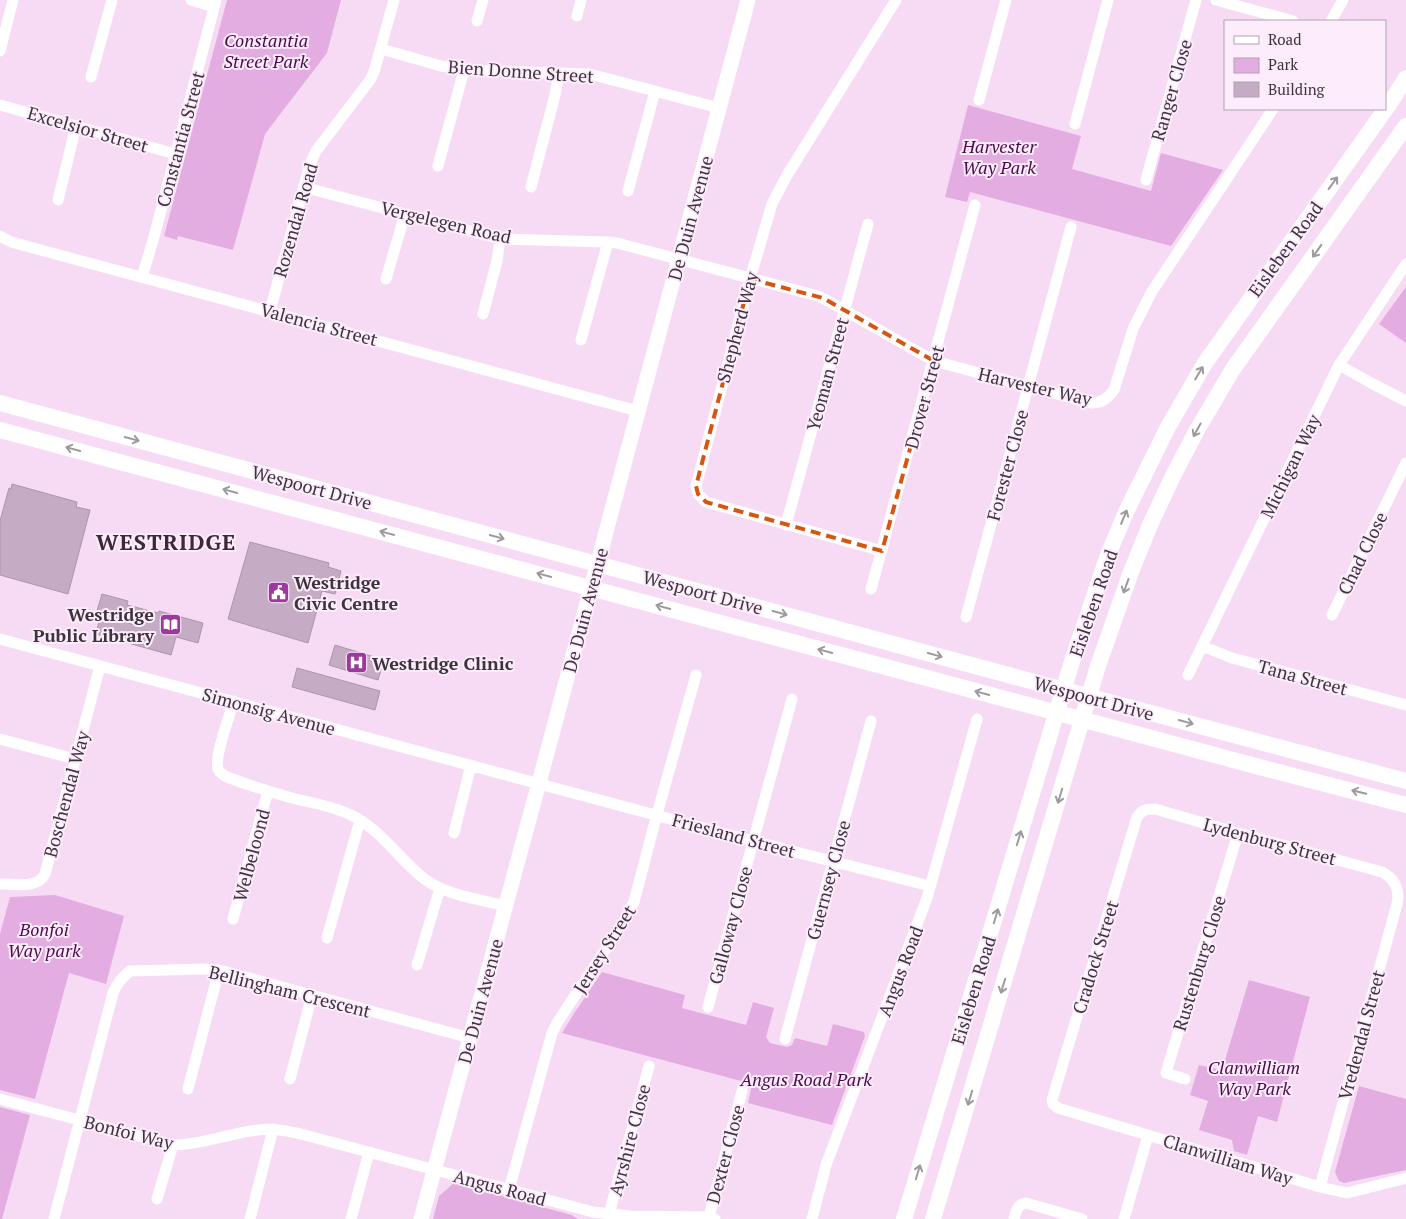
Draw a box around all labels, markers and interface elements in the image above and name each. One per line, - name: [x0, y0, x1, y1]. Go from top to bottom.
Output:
- legend: [1224, 20, 1386, 110]
- park label: Constantia Street Park: [224, 28, 309, 73]
- text: Road: [1268, 29, 1301, 49]
- street label: Ranger Close: [1145, 36, 1197, 144]
- street label: Bien Donne Street: [447, 54, 595, 88]
- text: Park: [1268, 54, 1298, 74]
- street label: Constantia Street: [150, 68, 210, 210]
- text: Building: [1268, 79, 1326, 99]
- street label: Excelsior Street: [25, 100, 152, 158]
- park label: Harvester Way Park: [961, 134, 1037, 179]
- street label: De Duin Avenue: [662, 153, 718, 283]
- street label: Rozendal Road: [267, 160, 323, 280]
- one-way arrow: [1328, 176, 1338, 190]
- street label: Vergelegen Road: [378, 195, 514, 249]
- street label: Eisleben Road: [1242, 197, 1328, 301]
- one-way arrow: [1312, 244, 1322, 258]
- street label: Shepherd Way: [711, 268, 764, 385]
- street label: Valencia Street: [258, 297, 381, 351]
- street label: Yeoman Street: [800, 314, 854, 433]
- street label: Drover Street: [899, 342, 949, 452]
- street label: Harvester Way: [976, 361, 1095, 411]
- one-way arrow: [1195, 367, 1205, 381]
- street label: Forester Close: [981, 407, 1033, 523]
- street label: Michigan Way: [1254, 409, 1326, 522]
- one-way arrow: [1192, 422, 1202, 437]
- one-way arrow: [123, 434, 139, 444]
- one-way arrow: [65, 444, 81, 453]
- street label: Wespoort Drive: [249, 459, 375, 515]
- one-way arrow: [222, 486, 238, 495]
- street label: Chad Close: [1332, 508, 1392, 598]
- one-way arrow: [1120, 510, 1130, 525]
- district label: WESTRIDGE: [96, 527, 236, 556]
- one-way arrow: [379, 528, 395, 538]
- one-way arrow: [488, 533, 504, 542]
- street label: De Duin Avenue: [557, 545, 613, 675]
- street label: Eisleben Road: [1063, 546, 1123, 660]
- street label: Wespoort Drive: [640, 564, 766, 620]
- place label: Westridge Civic Centre: [294, 570, 399, 615]
- one-way arrow: [536, 570, 552, 580]
- one-way arrow: [1121, 578, 1130, 593]
- public building icon: Westridge Civic Centre: [266, 580, 290, 604]
- place label: Westridge Public Library: [33, 602, 154, 647]
- one-way arrow: [656, 602, 672, 611]
- one-way arrow: [771, 609, 787, 618]
- library icon: Westridge Public Library: [158, 612, 182, 636]
- one-way arrow: [818, 645, 834, 655]
- hospital icon: Westridge Clinic: [344, 651, 368, 675]
- place label: Westridge Clinic: [372, 651, 514, 675]
- one-way arrow: [927, 651, 943, 660]
- street label: Tana Street: [1256, 654, 1351, 701]
- street label: Wespoort Drive: [1031, 670, 1157, 726]
- street label: Simonsig Avenue: [200, 682, 338, 740]
- one-way arrow: [975, 687, 991, 697]
- one-way arrow: [1177, 718, 1193, 727]
- street label: Boschendal Way: [38, 727, 95, 860]
- one-way arrow: [1351, 787, 1367, 797]
- one-way arrow: [1054, 788, 1064, 804]
- street label: Welbeloond: [227, 806, 275, 904]
- street label: Friesland Street: [670, 807, 799, 863]
- street label: Lydenburg Street: [1201, 812, 1339, 870]
- street label: Guernsey Close: [800, 817, 856, 943]
- one-way arrow: [1015, 830, 1025, 846]
- street label: Galloway Close: [703, 863, 757, 987]
- street label: Rustenburg Close: [1167, 892, 1231, 1034]
- street label: Cradock Street: [1066, 897, 1124, 1017]
- street label: Jersey Street: [567, 900, 641, 998]
- one-way arrow: [991, 909, 1001, 925]
- park label: Bonfoi Way park: [7, 917, 81, 962]
- street label: Angus Road: [872, 922, 928, 1020]
- street label: Eisleben Road: [945, 933, 1001, 1047]
- street label: De Duin Avenue: [452, 936, 508, 1066]
- street label: Bellingham Crescent: [207, 959, 374, 1023]
- street label: Vredendal Street: [1332, 967, 1390, 1103]
- one-way arrow: [998, 977, 1008, 993]
- park label: Clanwilliam Way Park: [1208, 1055, 1300, 1100]
- park label: Angus Road Park: [739, 1067, 872, 1091]
- street label: Ayrshire Close: [603, 1081, 655, 1199]
- one-way arrow: [964, 1089, 974, 1105]
- street label: Dexter Close: [700, 1102, 750, 1206]
- street label: Bonfoi Way: [82, 1109, 177, 1155]
- street label: Clanwilliam Way: [1160, 1128, 1297, 1190]
- street label: Angus Road: [451, 1163, 549, 1211]
- one-way arrow: [914, 1165, 924, 1181]

